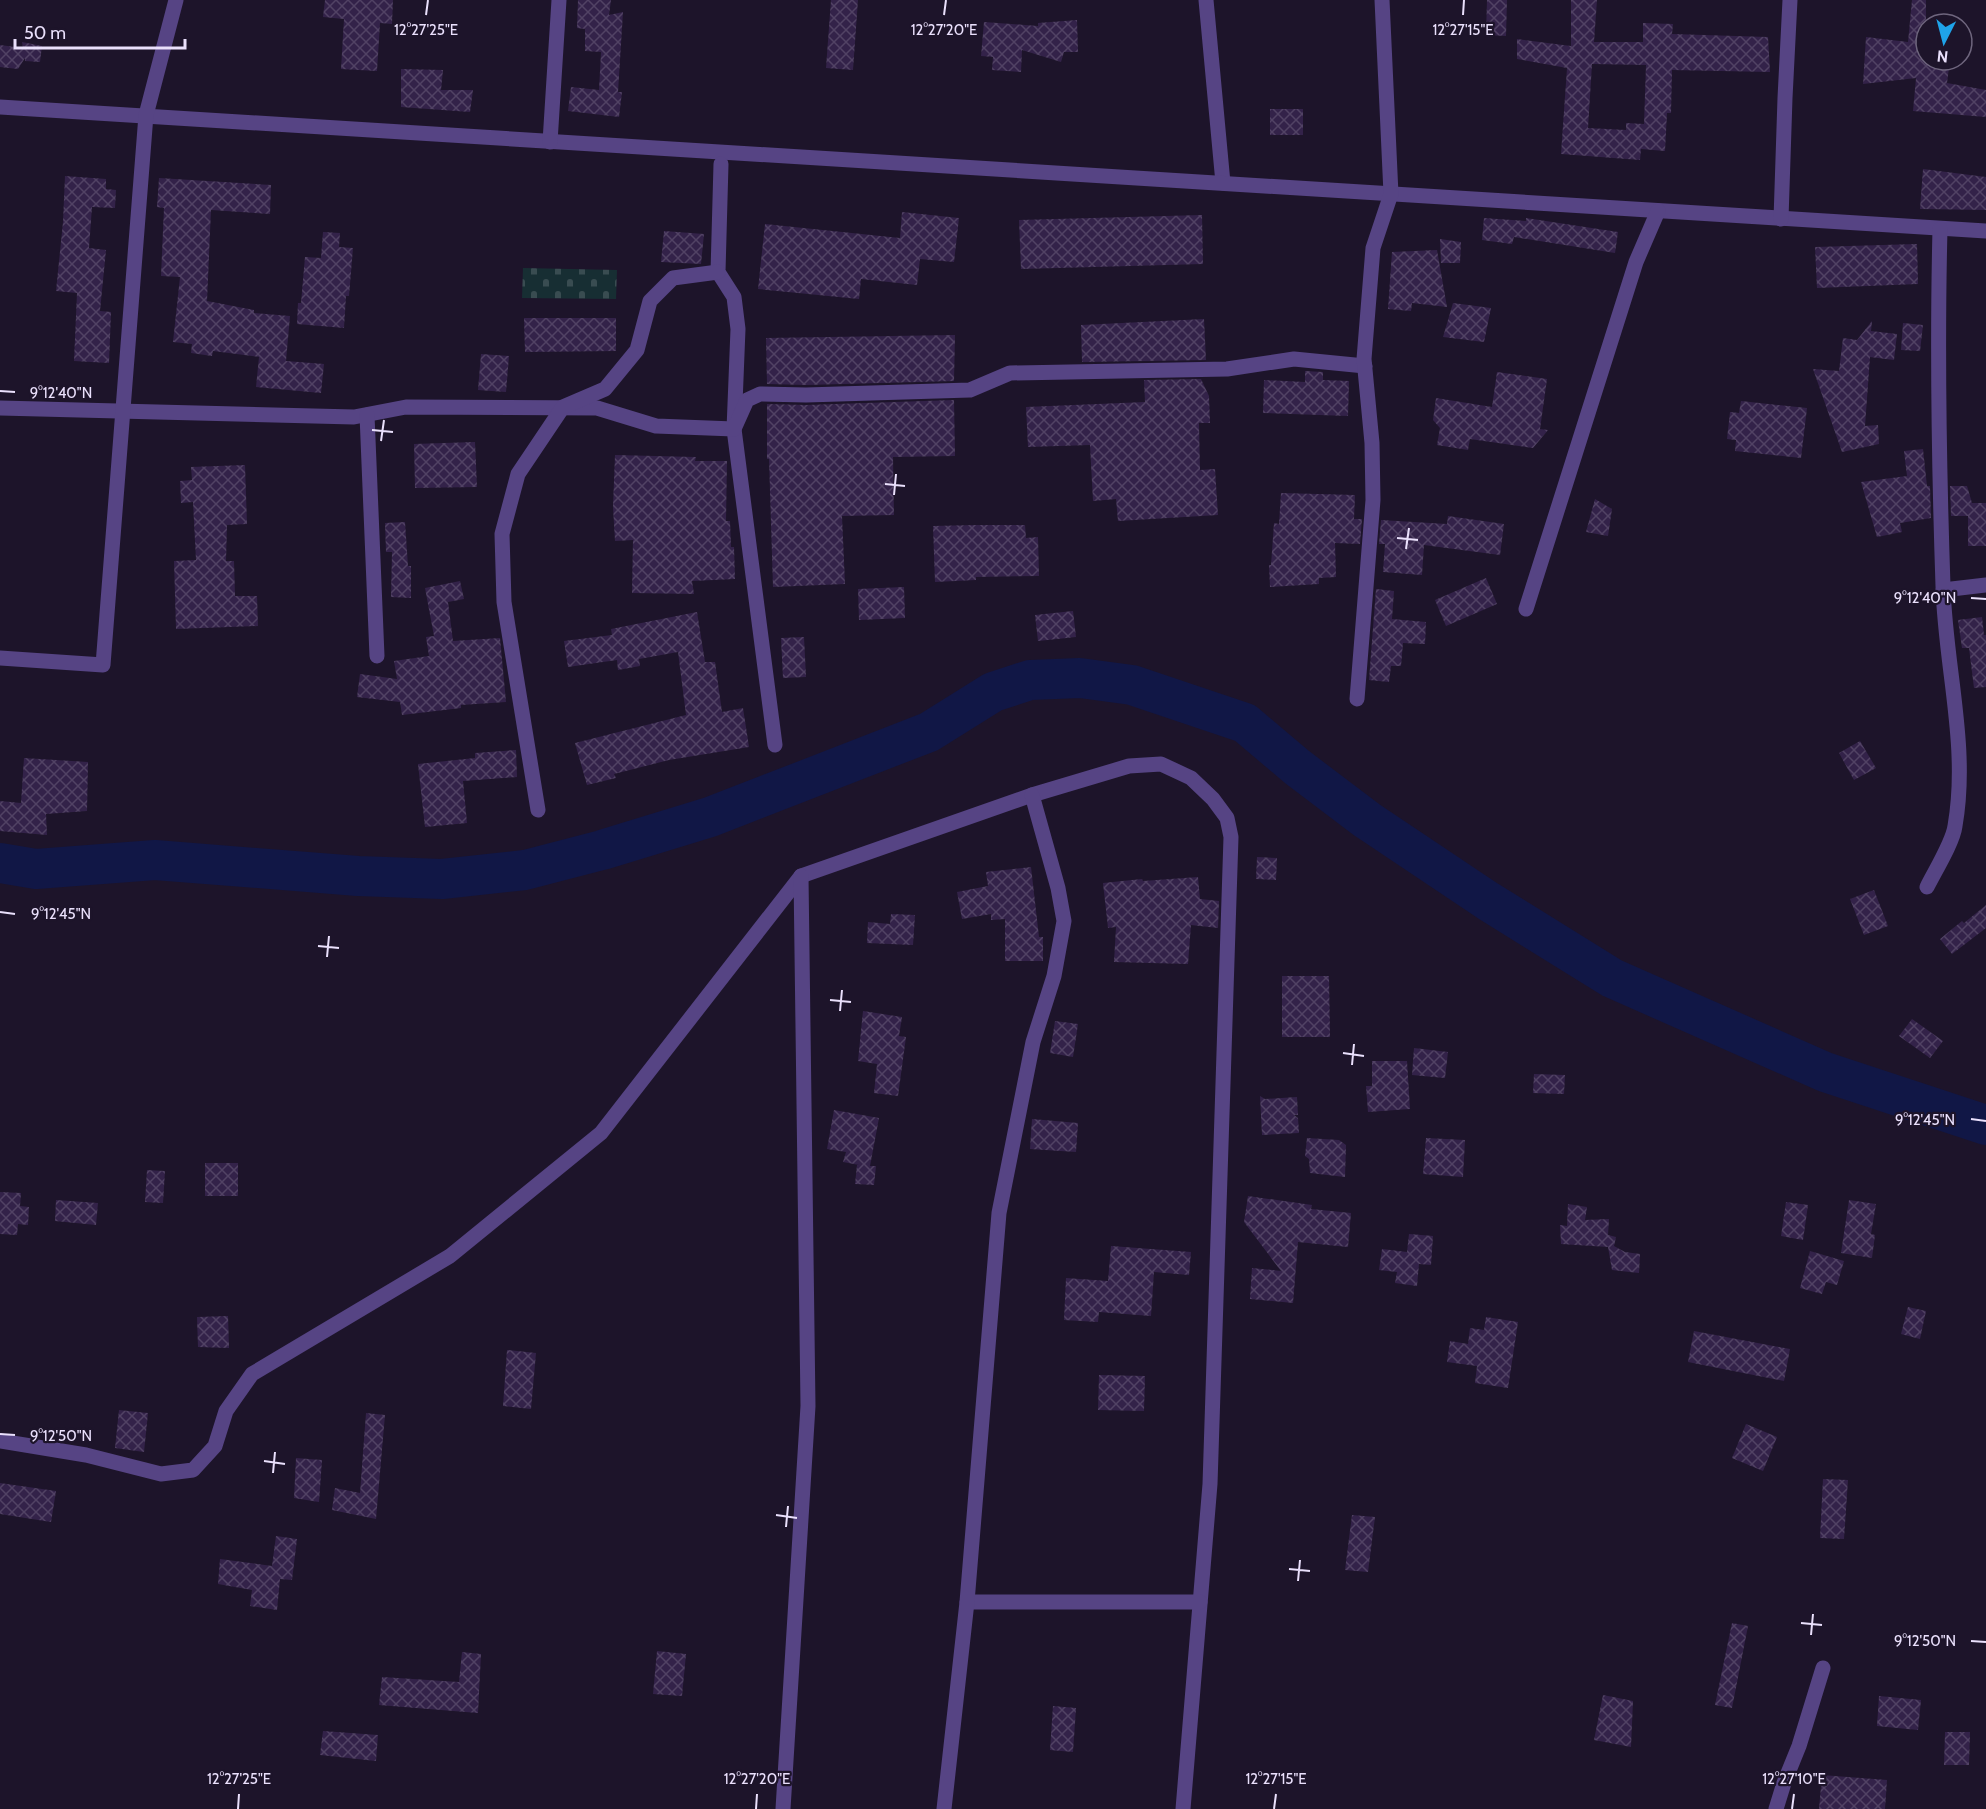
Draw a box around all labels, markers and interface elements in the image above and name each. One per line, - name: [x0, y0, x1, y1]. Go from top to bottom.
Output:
- scale bar: [15, 12, 184, 50]
- north arrow: [1914, 12, 1974, 72]
- text: 12°27'25"E: [394, 21, 458, 39]
- text: 12°27'20"E: [911, 21, 977, 39]
- text: 12°27'15"E: [1432, 21, 1494, 39]
- text: 50 m: [24, 22, 66, 44]
- text: N: [1936, 46, 1949, 66]
- text: 9°12'40"N: [30, 384, 92, 402]
- text: 9°12'40"N: [1894, 589, 1956, 607]
- text: 9°12'45"N: [31, 905, 91, 923]
- text: 9°12'45"N: [1895, 1111, 1955, 1129]
- text: 9°12'50"N: [30, 1427, 92, 1445]
- text: 9°12'50"N: [1894, 1632, 1956, 1650]
- text: 12°27'25"E: [207, 1770, 271, 1788]
- text: 12°27'20"E: [724, 1770, 790, 1788]
- text: 12°27'15"E: [1245, 1770, 1307, 1788]
- text: 12°27'10"E: [1762, 1770, 1826, 1788]

